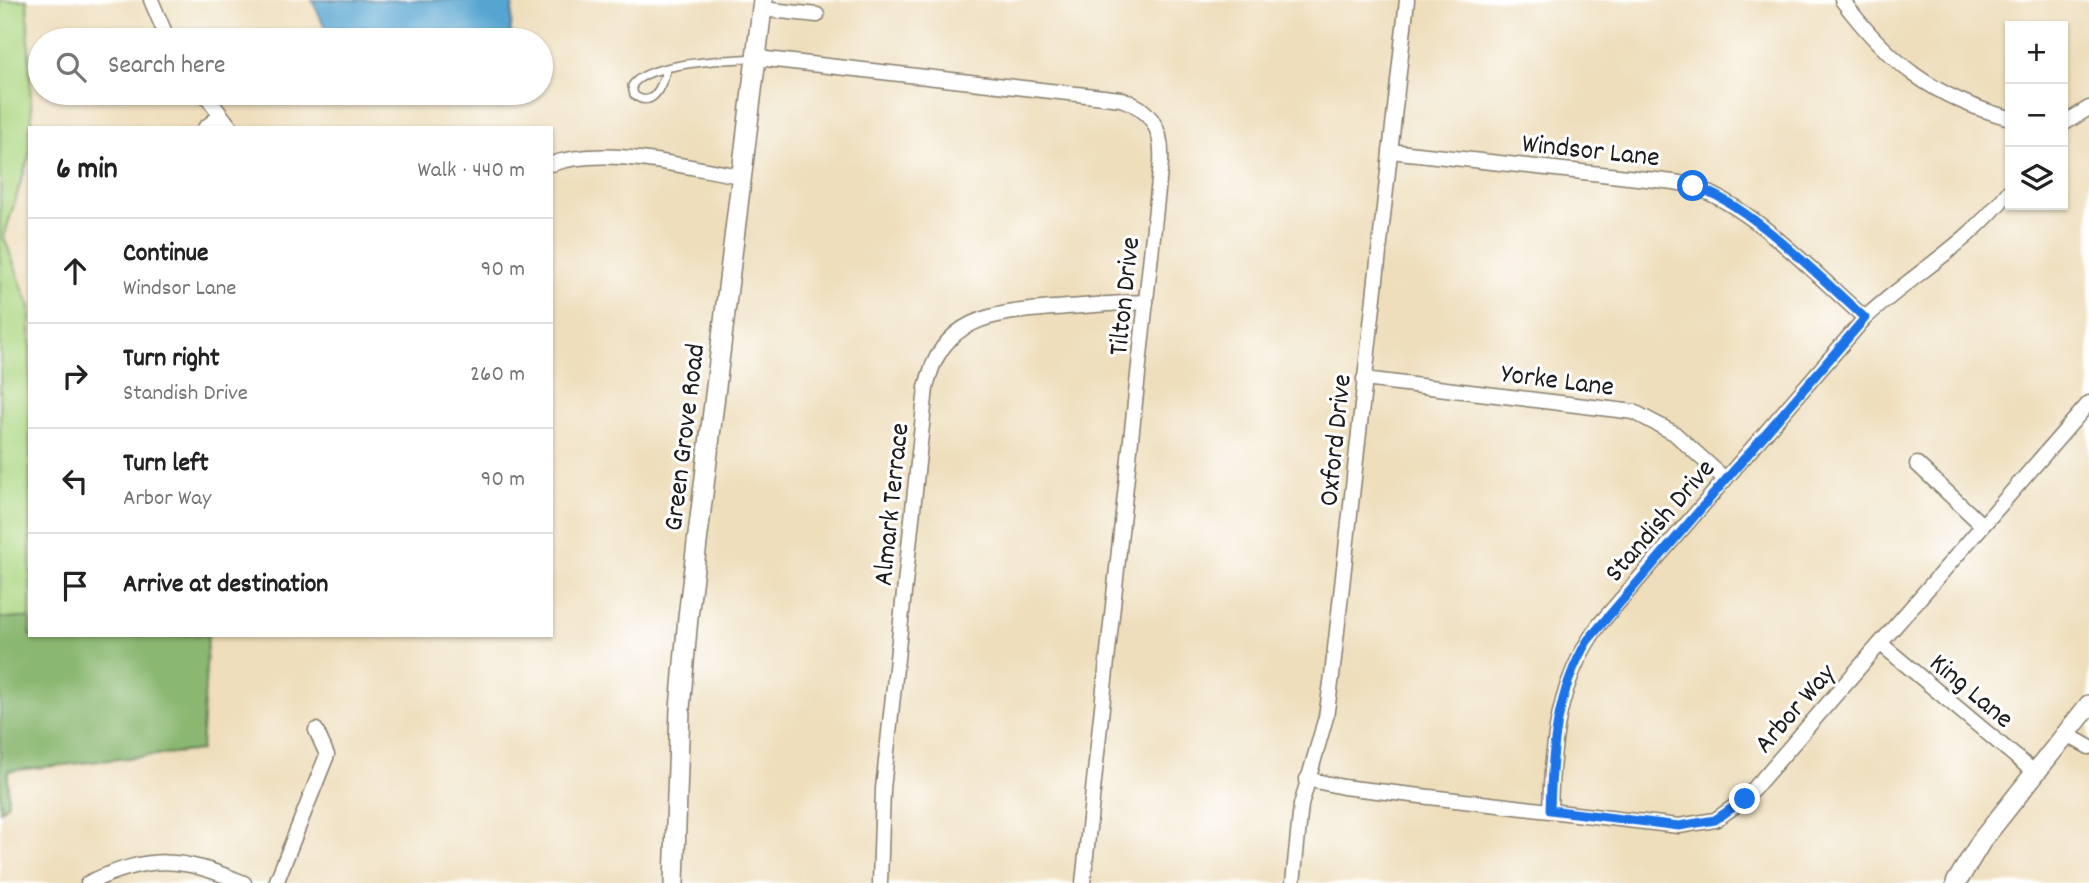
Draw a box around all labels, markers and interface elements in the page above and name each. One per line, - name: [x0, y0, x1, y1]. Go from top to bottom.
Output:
- map controls: [2005, 21, 2068, 210]
- button: +: [2005, 21, 2068, 84]
- search box: [28, 28, 553, 105]
- icon: search: [52, 48, 90, 86]
- text: Search here: [108, 48, 226, 85]
- button: −: [2005, 84, 2068, 147]
- street label: Windsor Lane: [1520, 126, 1661, 180]
- button: layers: [2005, 147, 2068, 210]
- text: 6 min: [56, 150, 118, 193]
- text: Walk · 440 m: [418, 155, 525, 188]
- route start: [1677, 170, 1708, 201]
- street label: Tilton Drive: [1101, 235, 1153, 358]
- text: Continue: [123, 236, 208, 273]
- icon: ahead: [56, 252, 94, 290]
- text: 90 m: [481, 254, 525, 287]
- text: Windsor Lane: [123, 273, 236, 306]
- text: Turn right: [123, 341, 220, 378]
- street label: Green Grove Road: [656, 342, 718, 533]
- street label: Yorke Lane: [1499, 356, 1616, 410]
- icon: right: [56, 357, 94, 395]
- text: 260 m: [470, 359, 525, 392]
- street label: Oxford Drive: [1311, 372, 1365, 509]
- text: Standish Drive: [123, 378, 248, 411]
- street label: Almark Terrace: [866, 421, 922, 588]
- text: Turn left: [123, 446, 209, 483]
- street label: Standish Drive: [1597, 452, 1727, 593]
- icon: left: [56, 462, 94, 500]
- text: 90 m: [481, 464, 525, 497]
- text: Arbor Way: [123, 483, 211, 516]
- icon: arrive: [56, 567, 94, 605]
- text: Arrive at destination: [123, 567, 328, 604]
- street label: King Lane: [1919, 646, 2021, 740]
- street label: Arbor Way: [1746, 656, 1848, 764]
- route end: [1729, 783, 1760, 814]

